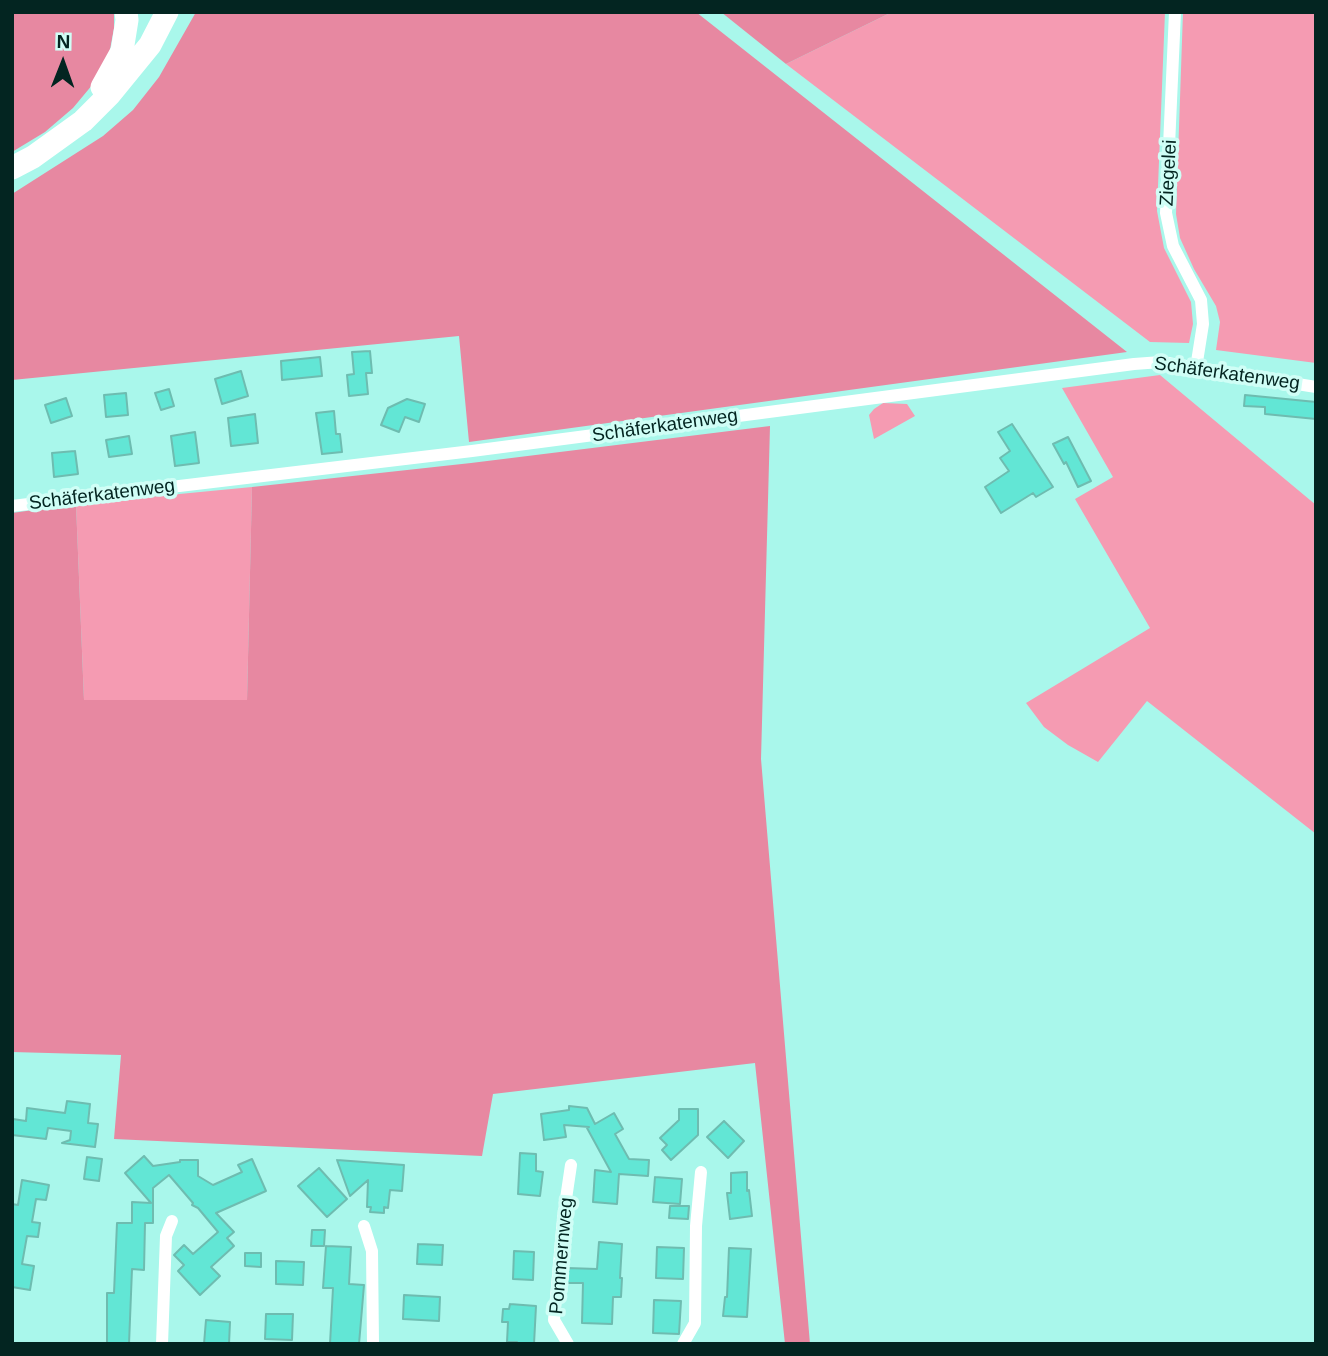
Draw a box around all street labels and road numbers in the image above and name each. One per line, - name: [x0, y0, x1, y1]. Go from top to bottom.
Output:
- street label: Ziegelei: [1156, 139, 1182, 207]
- street label: Schäferkatenweg: [1153, 352, 1301, 396]
- street label: Schäferkatenweg: [591, 404, 739, 448]
- street label: Schäferkatenweg: [28, 475, 176, 515]
- street label: Pommernweg: [546, 1197, 578, 1315]

